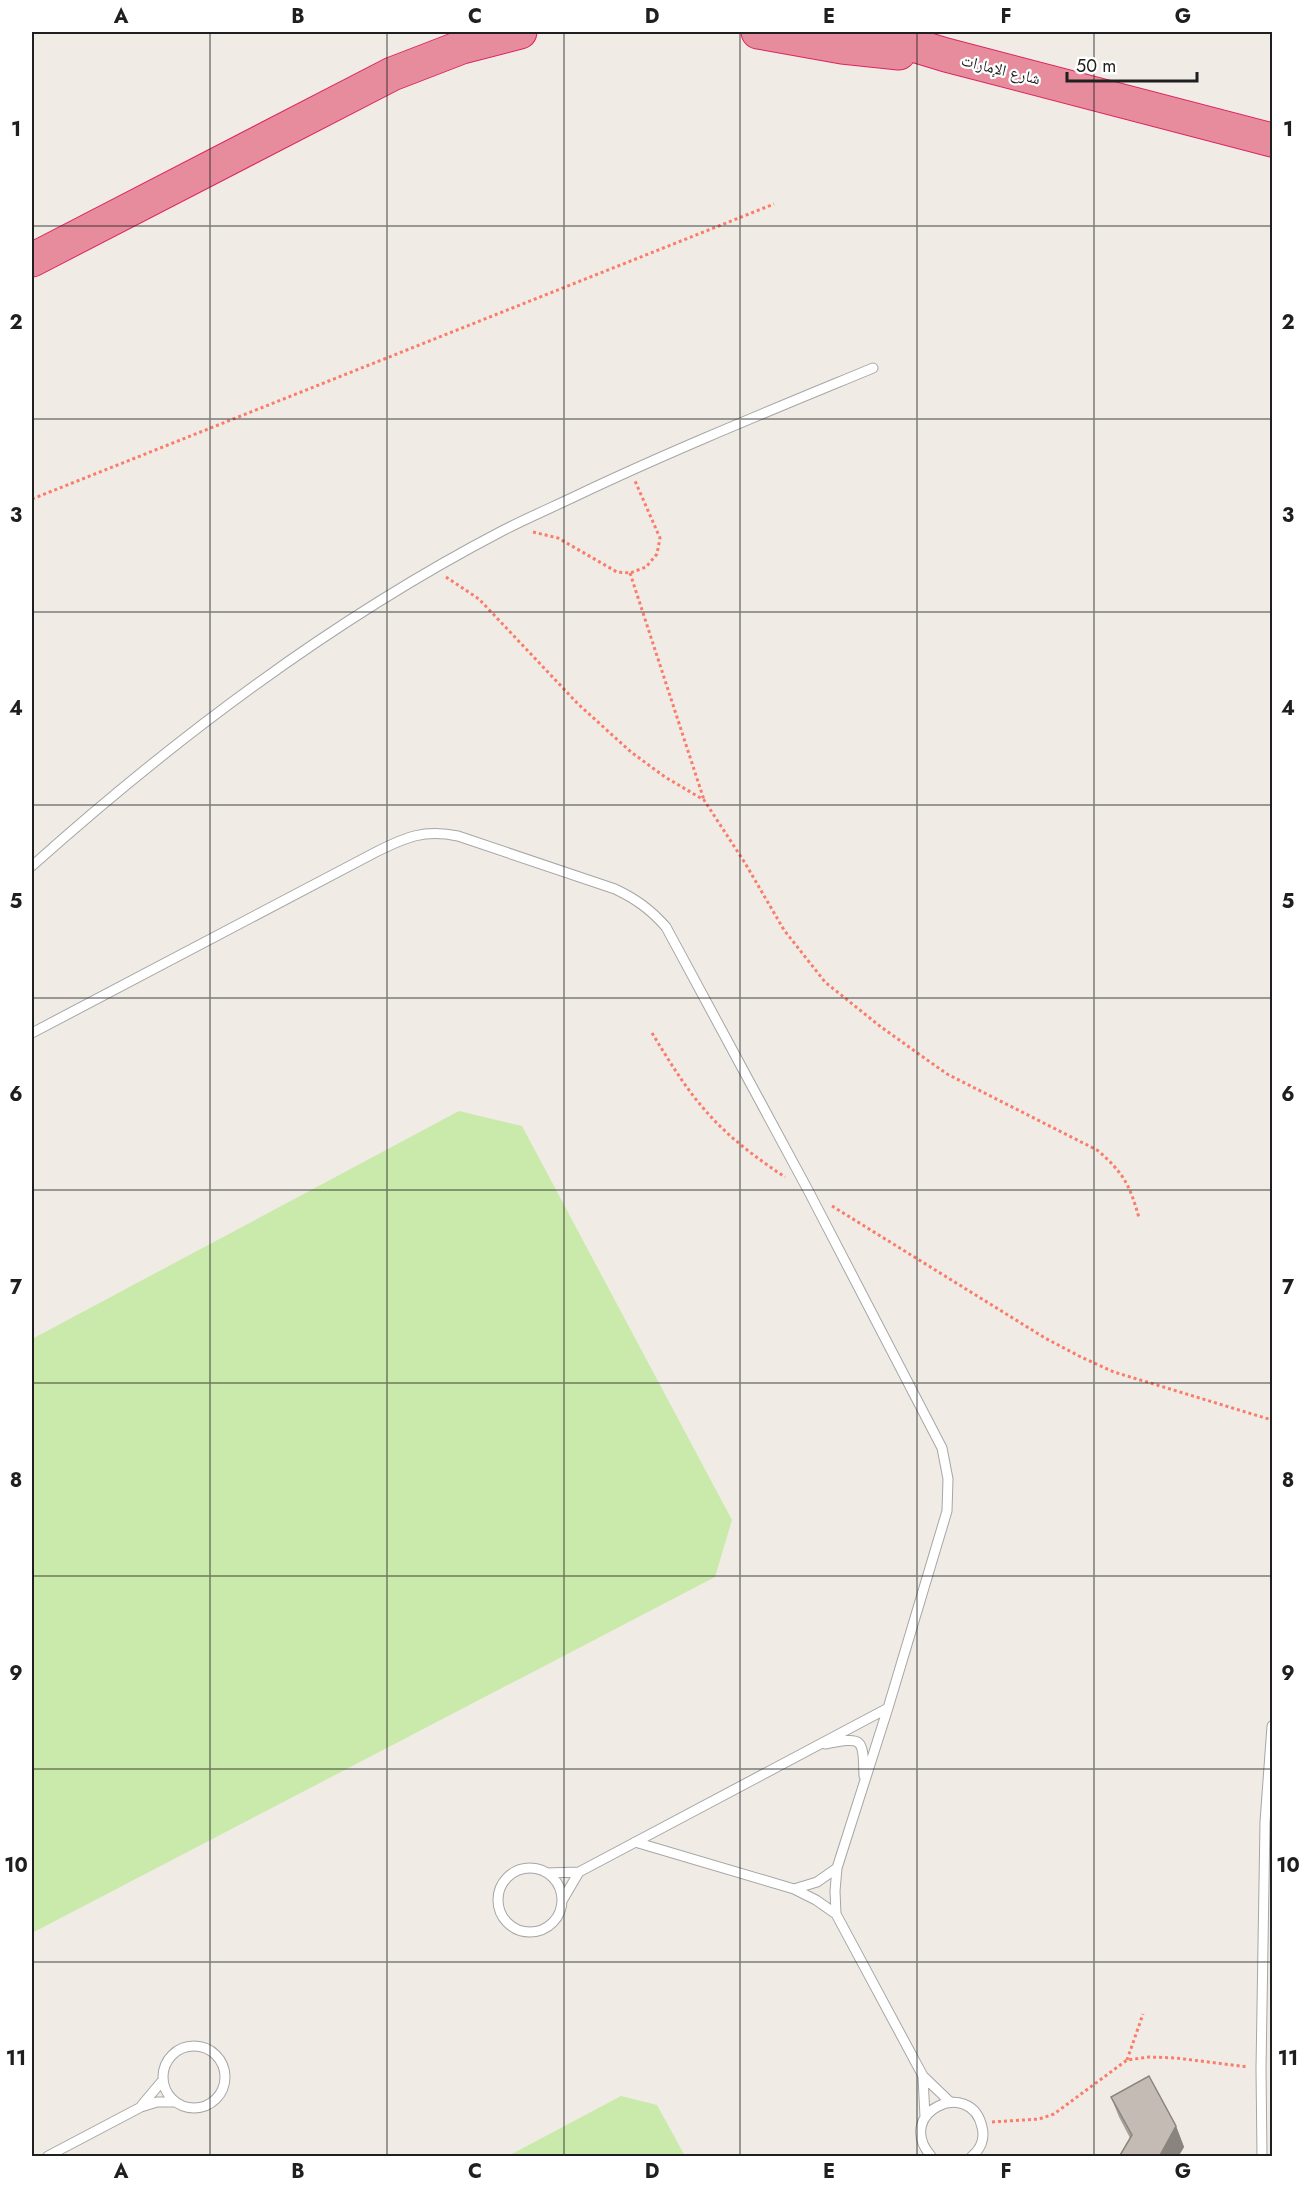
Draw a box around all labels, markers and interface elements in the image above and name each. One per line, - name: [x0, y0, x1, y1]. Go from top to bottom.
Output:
- text: A: [113, 2, 129, 31]
- text: B: [291, 2, 305, 31]
- text: C: [468, 2, 482, 31]
- text: D: [645, 2, 659, 31]
- text: E: [823, 2, 835, 31]
- text: F: [1000, 2, 1012, 31]
- text: G: [1175, 2, 1191, 31]
- scale bar: [1067, 45, 1198, 83]
- street label: شارع الإمارات: [959, 49, 1043, 90]
- text: 50 m: [1076, 53, 1116, 79]
- text: 1: [11, 115, 21, 144]
- text: 1: [1283, 115, 1293, 144]
- text: 2: [9, 308, 23, 337]
- text: 2: [1281, 308, 1295, 337]
- text: 3: [10, 501, 22, 530]
- text: 3: [1282, 501, 1294, 530]
- text: 4: [9, 694, 23, 723]
- text: 4: [1281, 694, 1295, 723]
- text: 5: [10, 887, 23, 916]
- text: 5: [1282, 887, 1295, 916]
- text: 6: [9, 1080, 23, 1109]
- text: 6: [1281, 1080, 1295, 1109]
- text: 7: [10, 1273, 23, 1302]
- text: 7: [1282, 1273, 1295, 1302]
- text: 8: [10, 1466, 22, 1495]
- text: 8: [1282, 1466, 1294, 1495]
- text: 9: [9, 1659, 23, 1688]
- text: 9: [1281, 1659, 1295, 1688]
- text: 10: [4, 1851, 28, 1880]
- text: 10: [1276, 1851, 1300, 1880]
- text: 11: [6, 2044, 26, 2073]
- text: 11: [1278, 2044, 1298, 2073]
- text: A: [113, 2157, 129, 2186]
- text: B: [291, 2157, 305, 2186]
- text: C: [468, 2157, 482, 2186]
- text: D: [645, 2157, 659, 2186]
- text: E: [823, 2157, 835, 2186]
- text: F: [1000, 2157, 1012, 2186]
- text: G: [1175, 2157, 1191, 2186]

